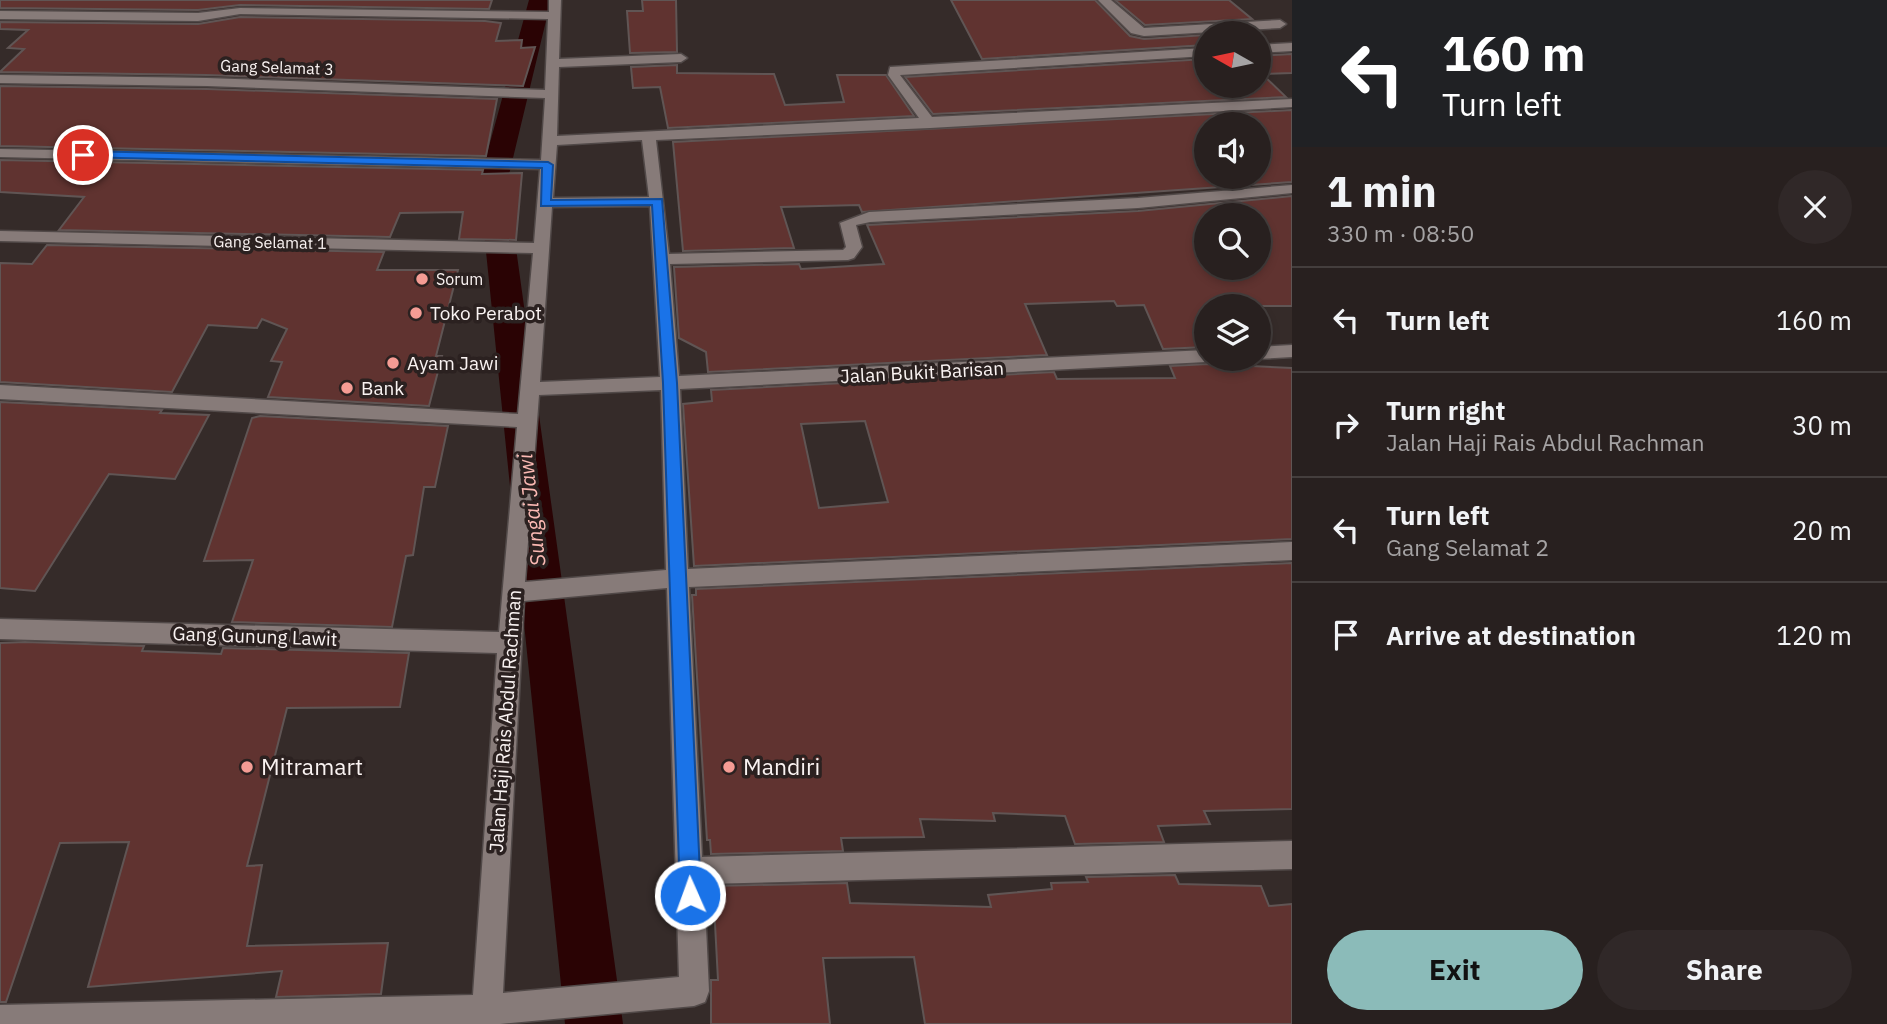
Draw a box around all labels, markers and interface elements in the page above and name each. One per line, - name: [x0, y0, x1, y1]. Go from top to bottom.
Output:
- north arrow: [1194, 21, 1270, 98]
- map controls: [1194, 21, 1271, 371]
- text: 160 m: [1442, 21, 1586, 84]
- icon: left: [1327, 28, 1418, 119]
- street label: Gang Selamat 3: [220, 55, 334, 79]
- text: Turn left: [1442, 83, 1562, 125]
- button: sound: [1194, 112, 1271, 189]
- pin: [53, 125, 113, 185]
- icon: arrive: [64, 136, 102, 174]
- text: 1 min: [1327, 164, 1437, 219]
- button: close: [1778, 170, 1852, 244]
- button: search: [1194, 203, 1271, 280]
- text: 330 m · 08:50: [1327, 218, 1474, 248]
- street label: Gang Selamat 1: [213, 231, 327, 253]
- place label: Sorum: [436, 269, 483, 289]
- marker: Sorum: [414, 271, 430, 287]
- button: layers: [1194, 294, 1271, 371]
- place label: Toko Perabot: [430, 301, 542, 325]
- icon: left: [1327, 301, 1365, 339]
- text: Turn left: [1386, 303, 1489, 337]
- text: 160 m: [1776, 303, 1852, 337]
- marker: Toko Perabot: [408, 305, 424, 321]
- place label: Ayam Jawi: [407, 351, 498, 375]
- marker: Ayam Jawi: [385, 355, 401, 371]
- street label: Jalan Bukit Barisan: [839, 356, 1005, 388]
- place label: Bank: [361, 376, 404, 400]
- marker: Bank: [339, 380, 355, 396]
- text: Turn right: [1386, 393, 1505, 427]
- icon: right: [1327, 406, 1365, 444]
- text: 30 m: [1792, 408, 1852, 442]
- text: Jalan Haji Rais Abdul Rachman: [1386, 427, 1705, 457]
- water label: Sungai Jawi: [510, 452, 552, 568]
- text: Turn left: [1386, 498, 1489, 532]
- icon: left: [1327, 511, 1365, 549]
- text: 20 m: [1792, 513, 1852, 547]
- text: Gang Selamat 2: [1386, 532, 1549, 562]
- street label: Jalan Haji Rais Abdul Rachman: [484, 589, 526, 853]
- icon: arrive: [1327, 616, 1365, 654]
- text: Arrive at destination: [1386, 618, 1636, 652]
- text: 120 m: [1776, 618, 1852, 652]
- street label: Gang Gunung Lawit: [172, 621, 338, 651]
- place label: Mitramart: [261, 751, 363, 781]
- place label: Mandiri: [743, 751, 820, 781]
- marker: Mitramart: [239, 759, 255, 775]
- marker: Mandiri: [721, 759, 737, 775]
- position arrow: [653, 858, 727, 932]
- button: Exit: [1327, 930, 1583, 1010]
- button: Share: [1597, 930, 1852, 1010]

